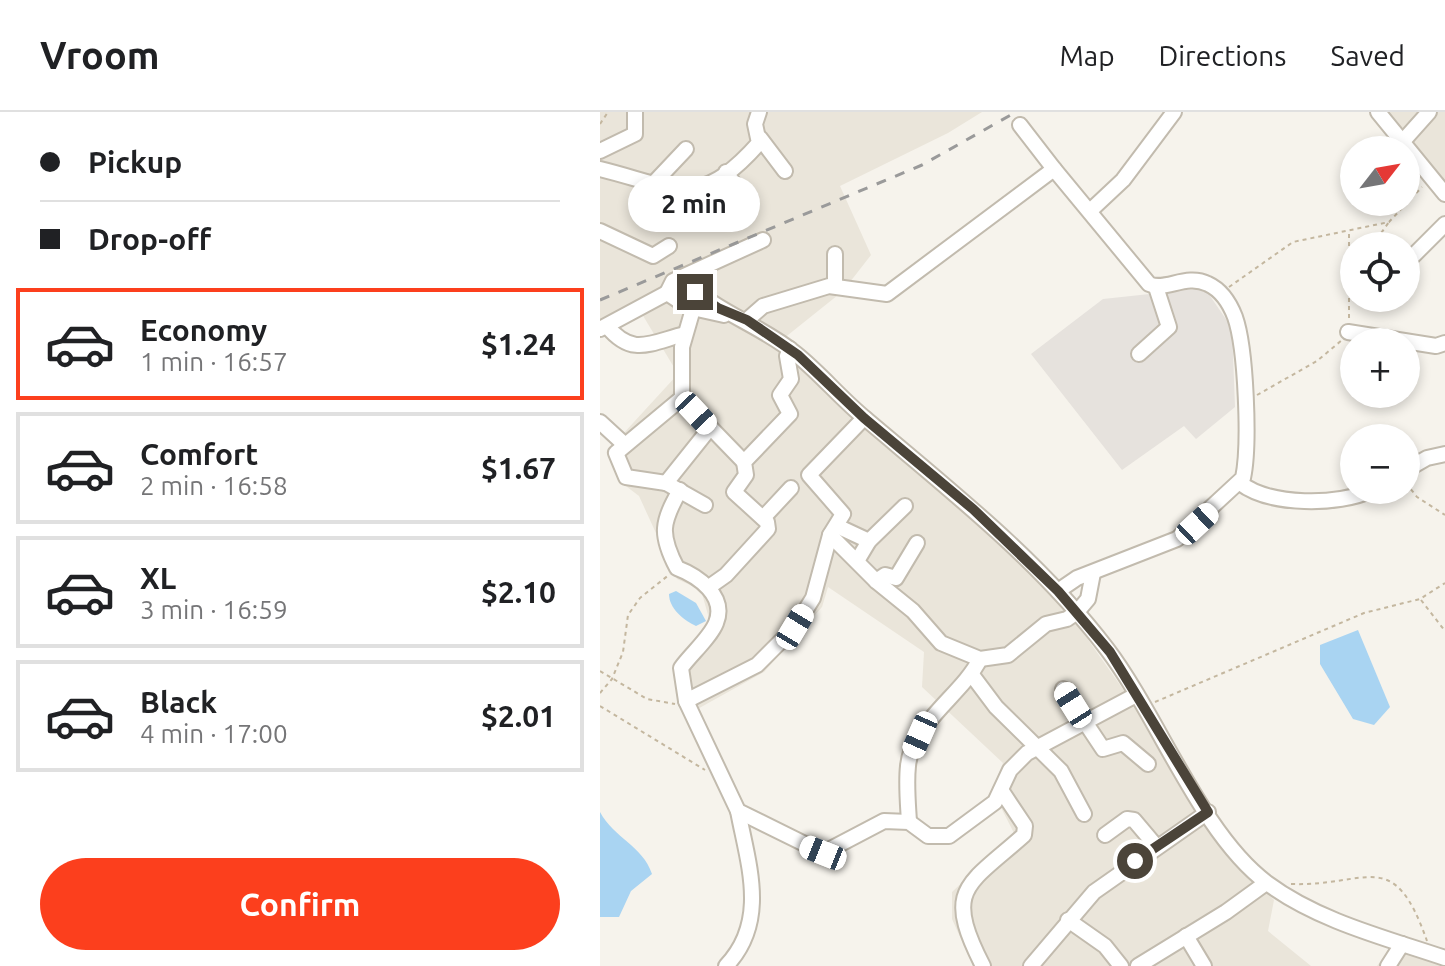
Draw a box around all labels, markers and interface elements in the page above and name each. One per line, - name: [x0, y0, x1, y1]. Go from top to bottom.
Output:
- text: Vroom: [40, 34, 160, 76]
- text: Map: [1059, 40, 1115, 71]
- text: Directions: [1159, 40, 1286, 71]
- text: Saved: [1330, 40, 1405, 71]
- north arrow: [1340, 136, 1420, 216]
- map controls: [1340, 136, 1420, 504]
- text: Pickup: [88, 145, 182, 179]
- callout: 2 min: [629, 176, 761, 232]
- text: 2 min: [661, 189, 727, 218]
- text: Drop-off: [88, 222, 211, 256]
- button: locate: [1340, 232, 1420, 312]
- route end: [677, 274, 713, 310]
- icon: car: [44, 308, 116, 380]
- text: Economy: [140, 313, 267, 347]
- text: $1.24: [481, 327, 556, 361]
- button: +: [1340, 328, 1420, 408]
- text: 1 min · 16:57: [140, 347, 288, 376]
- car: [671, 387, 721, 439]
- button: −: [1340, 424, 1420, 504]
- icon: car: [44, 432, 116, 504]
- text: Comfort: [140, 437, 258, 471]
- text: $1.67: [481, 451, 556, 485]
- text: 2 min · 16:58: [140, 471, 288, 500]
- car: [1171, 499, 1223, 549]
- icon: car: [44, 556, 116, 628]
- text: XL: [140, 561, 176, 595]
- text: $2.10: [481, 575, 556, 609]
- text: 3 min · 16:59: [140, 595, 288, 624]
- car: [772, 600, 818, 654]
- car: [1050, 678, 1096, 732]
- icon: car: [44, 680, 116, 752]
- text: Black: [140, 685, 217, 719]
- text: $2.01: [481, 699, 556, 733]
- car: [899, 708, 941, 762]
- text: 4 min · 17:00: [140, 719, 288, 748]
- car: [796, 833, 850, 873]
- route start: [1117, 843, 1153, 879]
- button: Confirm: [40, 858, 560, 950]

